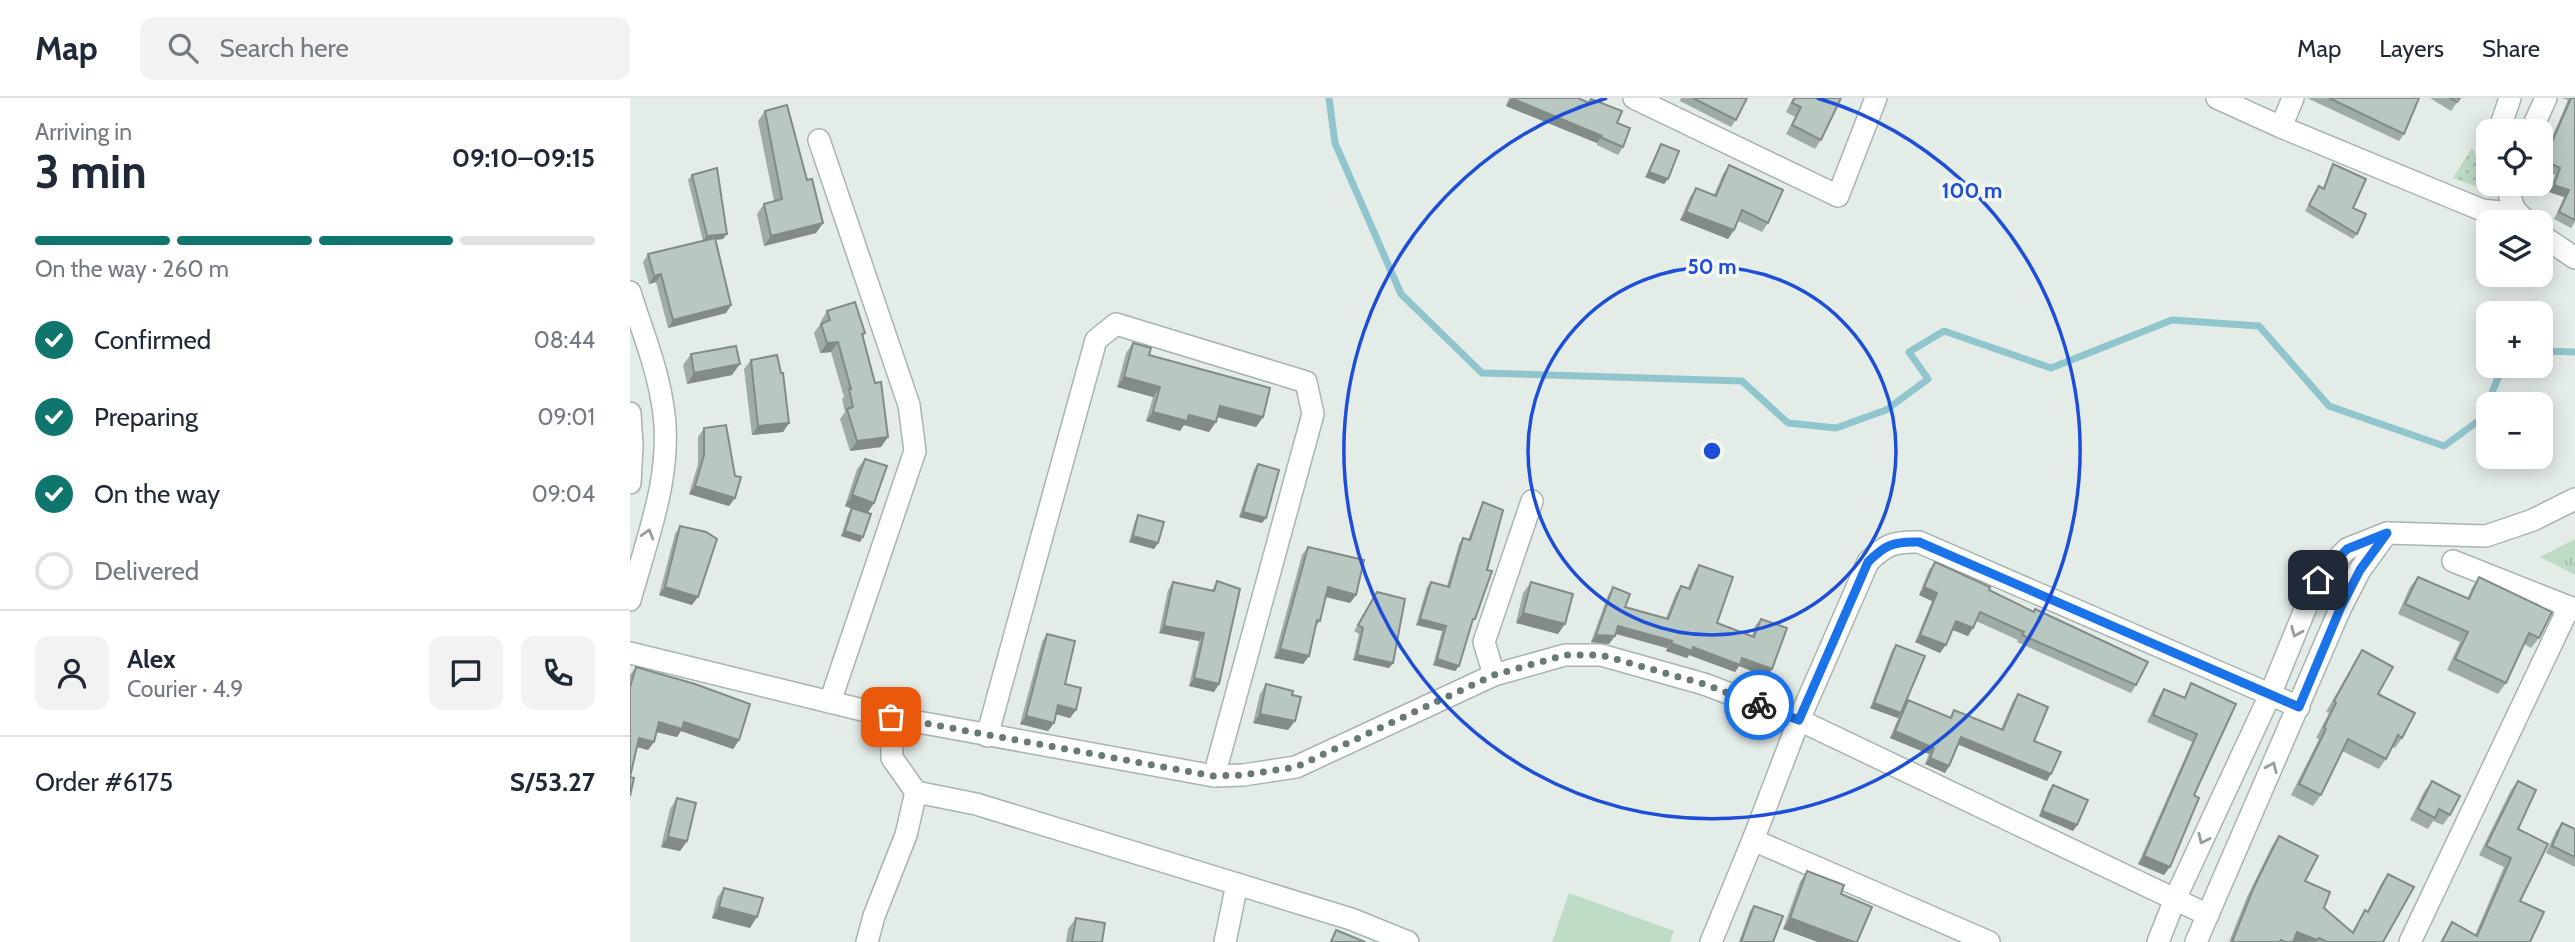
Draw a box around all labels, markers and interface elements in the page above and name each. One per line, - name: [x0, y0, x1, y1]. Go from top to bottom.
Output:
- search box: [140, 17, 630, 80]
- text: Map: [35, 28, 98, 68]
- icon: search: [164, 29, 202, 67]
- text: Search here: [220, 32, 349, 64]
- text: Map: [2297, 34, 2341, 63]
- text: Layers: [2379, 34, 2444, 63]
- text: Share: [2482, 34, 2540, 63]
- text: Arriving in: [35, 118, 132, 146]
- map controls: [2476, 119, 2553, 469]
- button: locate: [2476, 119, 2553, 196]
- text: 09:10–09:15: [452, 142, 595, 174]
- text: 3 min: [35, 144, 147, 200]
- text: 100 m: [1942, 178, 2002, 203]
- button: layers: [2476, 210, 2553, 287]
- text: 50 m: [1687, 254, 1737, 279]
- text: On the way · 260 m: [35, 255, 229, 283]
- button: +: [2476, 301, 2553, 378]
- icon: check: [35, 321, 73, 359]
- text: Confirmed: [94, 324, 211, 356]
- text: 08:44: [534, 326, 595, 354]
- button: −: [2476, 392, 2553, 469]
- icon: check: [35, 398, 73, 436]
- text: Preparing: [94, 401, 198, 433]
- text: 09:01: [538, 403, 595, 431]
- centre of rings: [1700, 439, 1724, 463]
- icon: check: [35, 475, 73, 513]
- text: On the way: [94, 478, 220, 510]
- text: 09:04: [532, 480, 595, 508]
- one-way arrow: [640, 528, 655, 540]
- pin: [2288, 550, 2348, 610]
- text: Delivered: [94, 555, 199, 587]
- icon: home: [2299, 561, 2337, 599]
- one-way arrow: [2290, 624, 2304, 637]
- button: person: [35, 636, 109, 710]
- button: chat: [429, 636, 503, 710]
- button: phone: [521, 636, 595, 710]
- text: Alex: [127, 643, 176, 675]
- courier: [1724, 670, 1794, 740]
- text: Courier · 4.9: [127, 675, 243, 703]
- icon: bike: [1740, 686, 1778, 724]
- pin: [861, 687, 921, 747]
- icon: bag: [872, 698, 910, 736]
- one-way arrow: [2264, 762, 2278, 774]
- text: Order #6175: [35, 766, 173, 798]
- text: S/53.27: [510, 766, 595, 798]
- one-way arrow: [2197, 832, 2211, 844]

